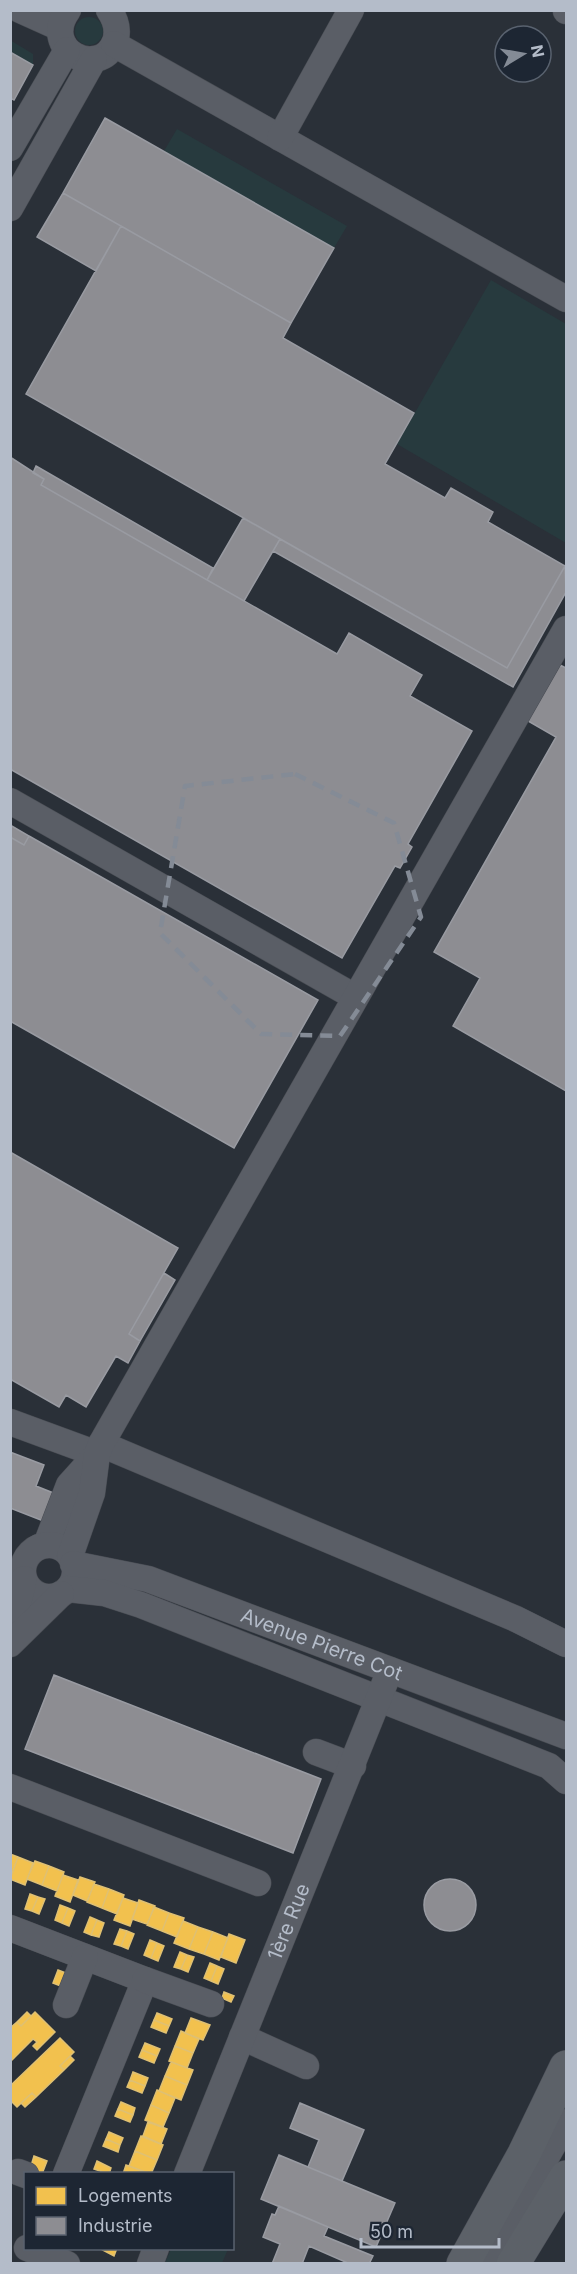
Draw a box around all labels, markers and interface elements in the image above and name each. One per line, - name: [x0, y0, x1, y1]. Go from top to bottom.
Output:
- north arrow: [493, 24, 553, 84]
- text: N: [527, 43, 549, 59]
- street label: Avenue Pierre Cot: [238, 1603, 406, 1686]
- street label: 1ère Rue: [262, 1880, 315, 1964]
- legend: [24, 2172, 234, 2250]
- text: Logements: [78, 2185, 173, 2206]
- scale bar: [361, 2211, 499, 2249]
- text: Industrie: [78, 2215, 152, 2236]
- text: 50 m: [370, 2221, 413, 2242]

